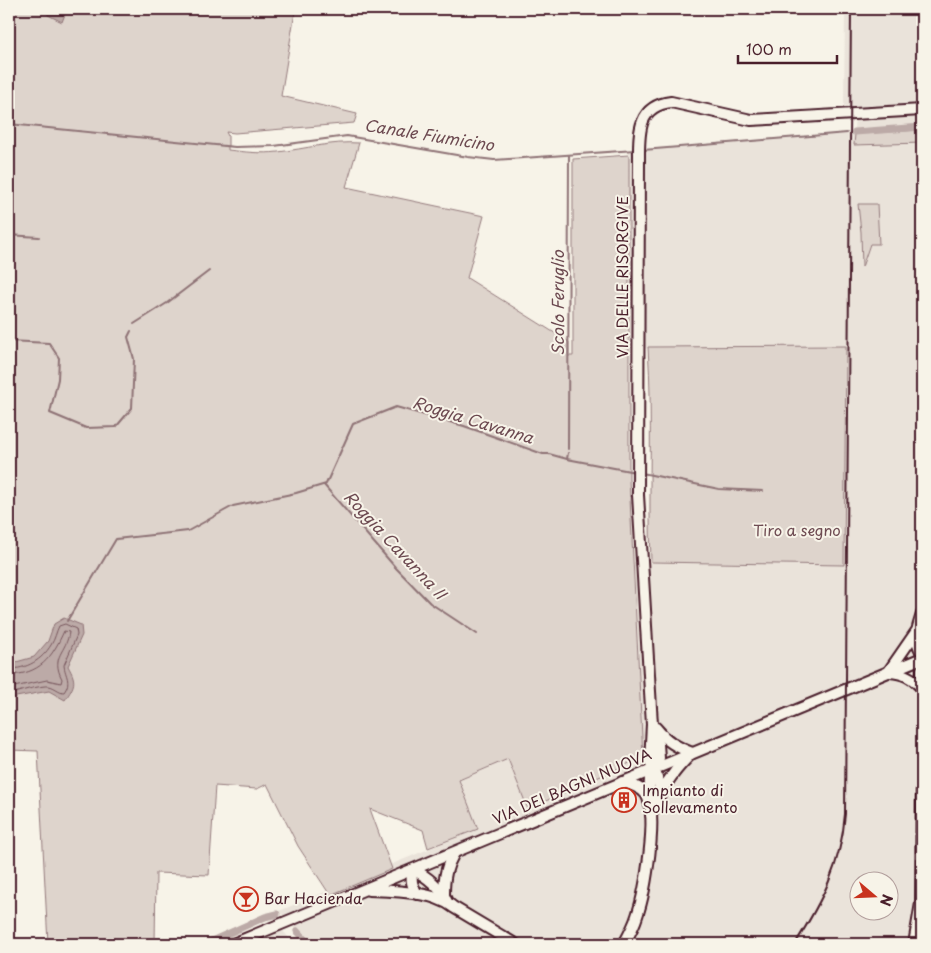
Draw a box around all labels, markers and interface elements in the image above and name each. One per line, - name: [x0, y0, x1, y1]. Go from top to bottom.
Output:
- scale bar: [738, 32, 837, 64]
- text: 100 m: [746, 37, 792, 60]
- water label: Canale Fiumicino: [363, 112, 497, 156]
- street label: VIA DELLE RISORGIVE: [610, 196, 633, 358]
- water label: Scolo Feruglio: [545, 249, 569, 356]
- water label: Roggia Cavanna: [410, 389, 538, 449]
- water label: Roggia Cavanna II: [339, 485, 454, 606]
- park label: Tiro a segno: [753, 518, 841, 541]
- street label: VIA DEI BAGNI NUOVA: [488, 742, 654, 830]
- place label: Impianto di Sollevamento: [642, 778, 738, 818]
- building icon: Impianto di Sollevamento: [611, 787, 637, 813]
- north arrow: [848, 870, 898, 920]
- bar icon: Bar Hacienda: [233, 886, 259, 912]
- place label: Bar Hacienda: [264, 886, 362, 909]
- text: N: [875, 892, 898, 909]

